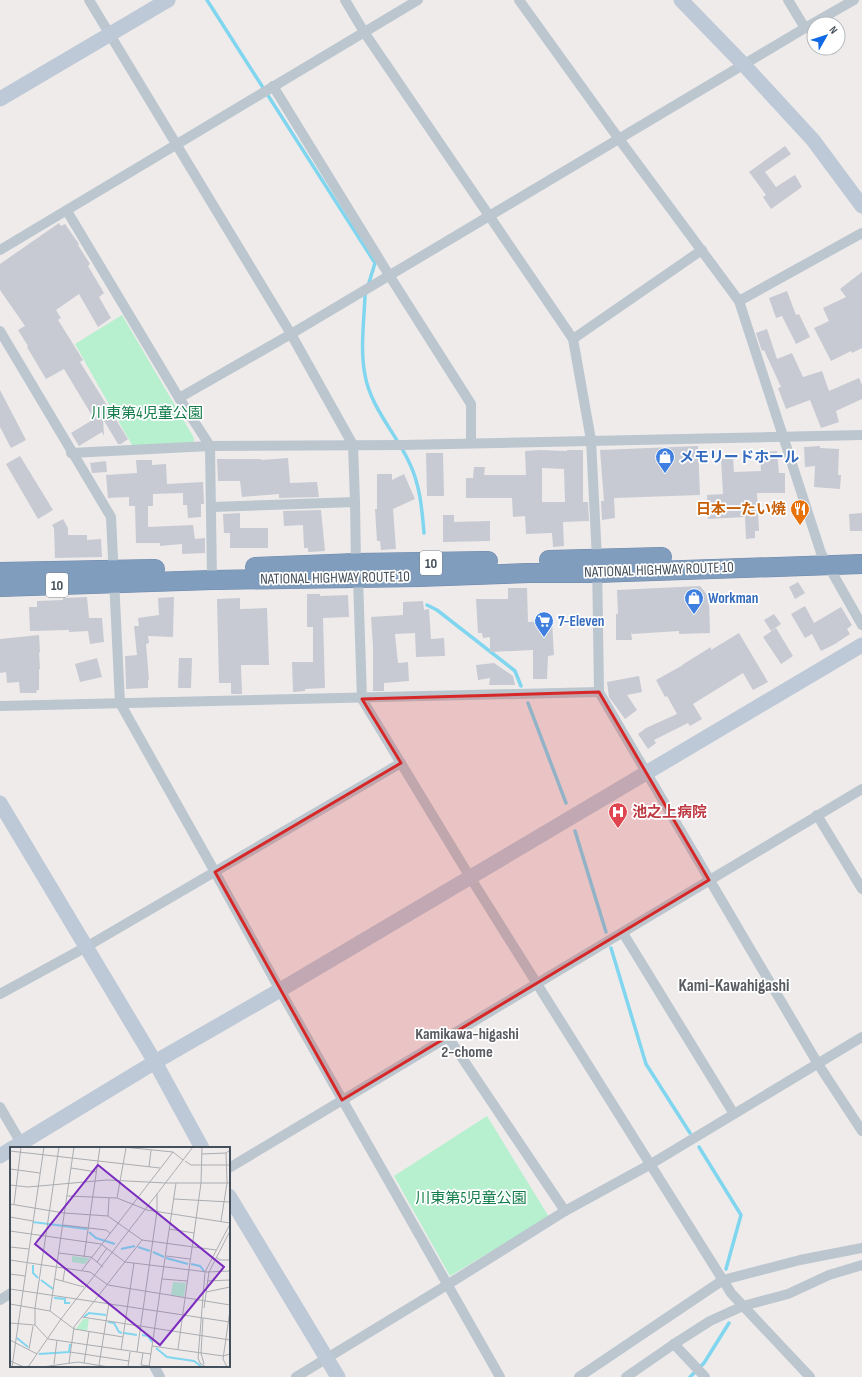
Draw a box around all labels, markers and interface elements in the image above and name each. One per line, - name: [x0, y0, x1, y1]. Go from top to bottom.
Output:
- north arrow: [806, 16, 846, 56]
- text: N: [826, 24, 840, 36]
- park label: 川東第4児童公園: [91, 404, 203, 423]
- shop icon: メモリードホール: [654, 446, 676, 474]
- place label: メモリードホール: [679, 448, 799, 467]
- restaurant icon: 日本一たい焼: [789, 498, 811, 526]
- place label: 日本一たい焼: [696, 500, 786, 519]
- road number: 10: [420, 551, 442, 575]
- street label: NATIONAL HIGHWAY ROUTE 10: [584, 558, 734, 582]
- street label: NATIONAL HIGHWAY ROUTE 10: [260, 567, 410, 589]
- road number: 10: [46, 573, 68, 597]
- shop icon: Workman: [683, 587, 705, 615]
- place label: Workman: [708, 589, 758, 608]
- supermarket icon: 7-Eleven: [533, 610, 555, 638]
- place label: 7-Eleven: [558, 612, 605, 631]
- hospital icon: 池之上病院: [607, 801, 629, 829]
- place label: 池之上病院: [632, 803, 707, 822]
- district label: Kami-Kawahigashi: [679, 976, 789, 996]
- district label: Kamikawa-higashi 2-chome: [415, 1025, 519, 1062]
- inset map: [10, 1147, 230, 1367]
- park label: 川東第5児童公園: [415, 1189, 527, 1208]

